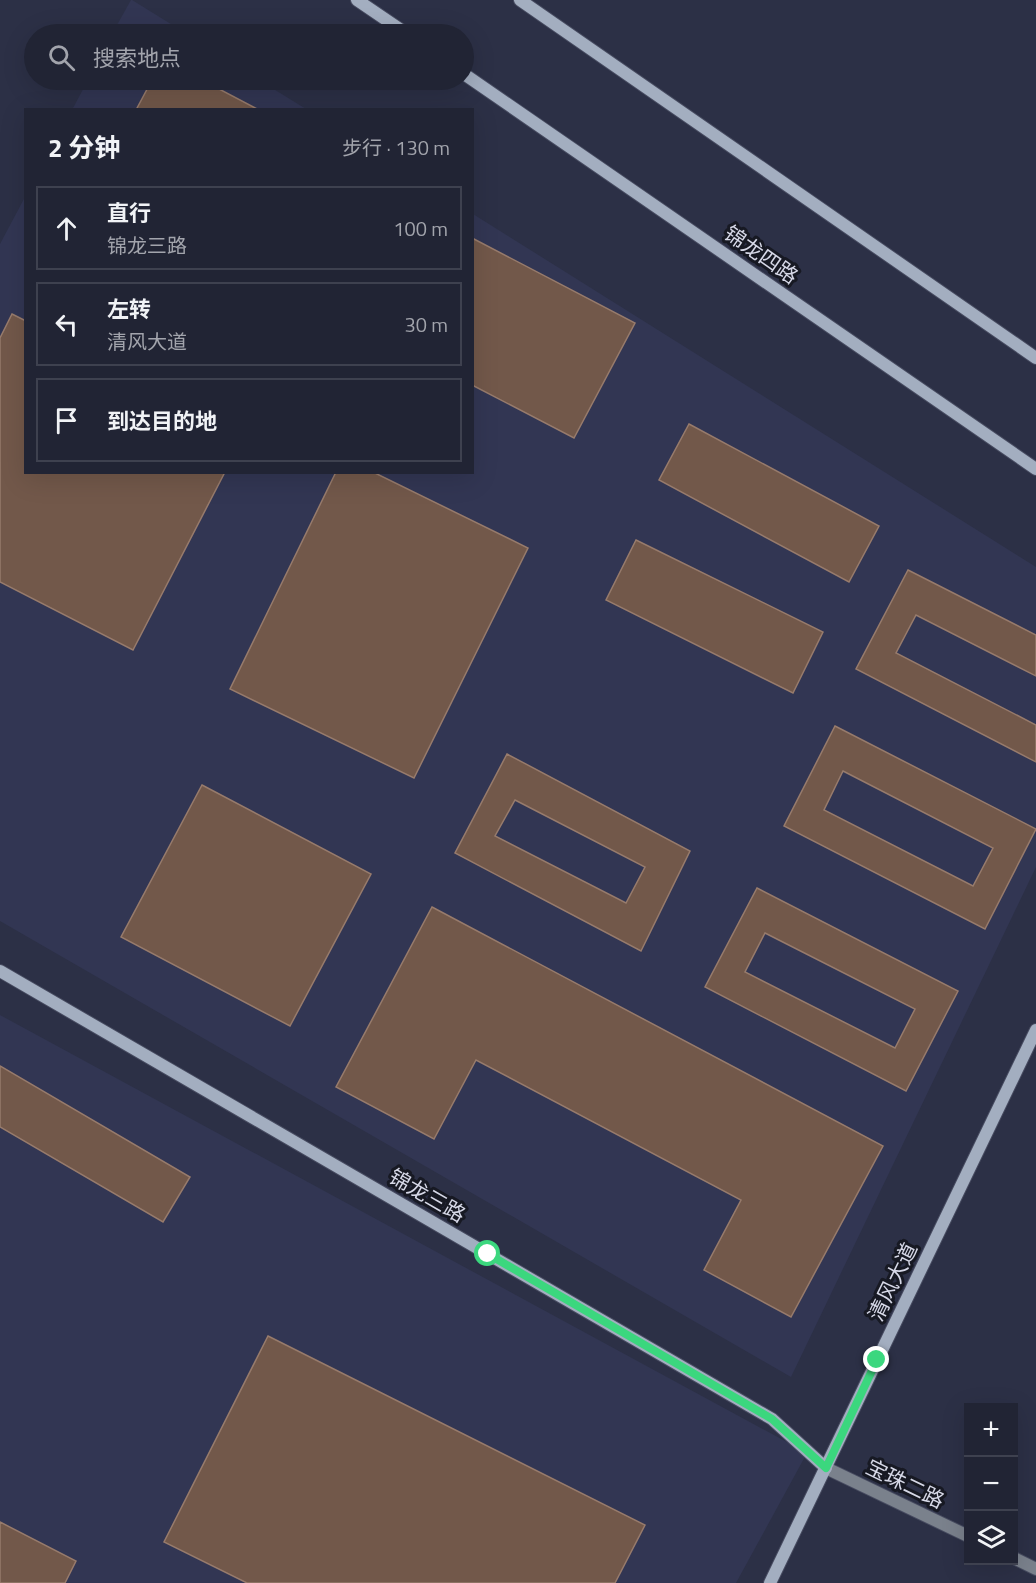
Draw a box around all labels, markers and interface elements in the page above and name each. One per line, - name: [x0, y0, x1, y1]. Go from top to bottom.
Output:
- search box: [24, 24, 474, 90]
- icon: search: [45, 41, 78, 74]
- text: 搜索地点: [93, 41, 181, 75]
- text: 2 分钟: [48, 128, 120, 167]
- text: 步行 · 130 m: [342, 132, 450, 163]
- text: 直行: [107, 196, 151, 230]
- icon: ahead: [50, 212, 83, 245]
- text: 100 m: [393, 213, 448, 244]
- street label: 锦龙四路: [718, 217, 805, 291]
- text: 锦龙三路: [107, 230, 187, 261]
- text: 左转: [107, 292, 151, 326]
- icon: left: [50, 308, 83, 341]
- text: 30 m: [404, 309, 448, 340]
- text: 清风大道: [107, 326, 187, 357]
- icon: arrive: [50, 404, 83, 437]
- text: 到达目的地: [107, 404, 217, 438]
- street label: 锦龙三路: [383, 1160, 472, 1230]
- street label: 清风大道: [859, 1237, 925, 1326]
- route start: [474, 1240, 500, 1266]
- route end: [863, 1346, 889, 1372]
- map controls: [964, 1403, 1018, 1565]
- button: +: [964, 1403, 1018, 1457]
- street label: 宝珠二路: [861, 1450, 950, 1516]
- button: −: [964, 1457, 1018, 1511]
- button: layers: [964, 1511, 1018, 1565]

